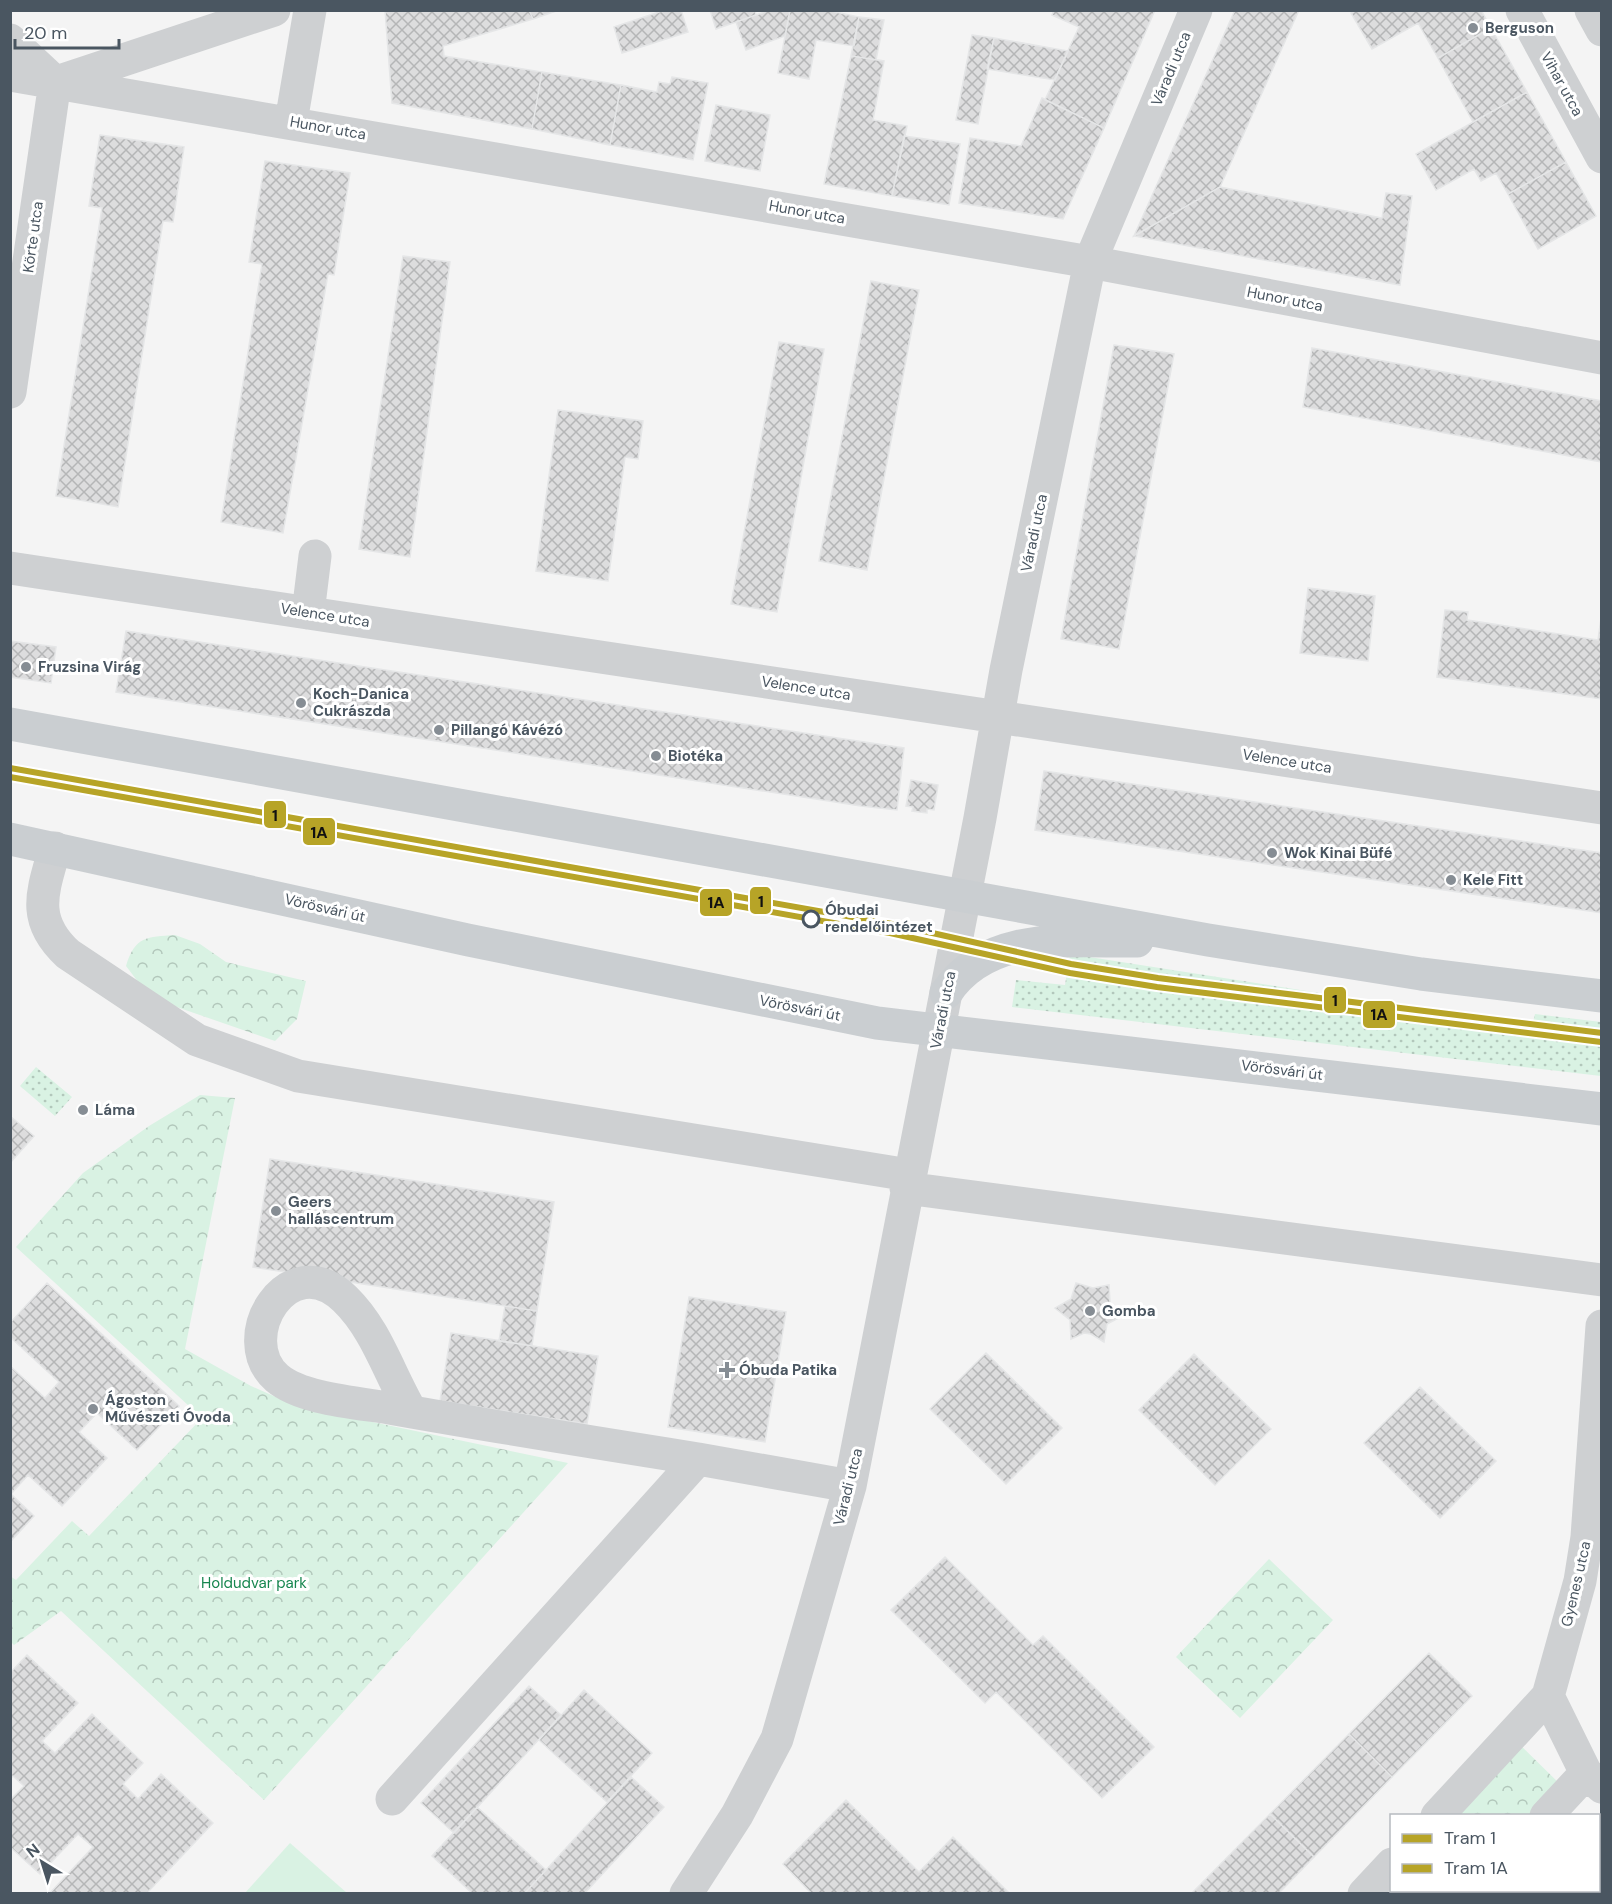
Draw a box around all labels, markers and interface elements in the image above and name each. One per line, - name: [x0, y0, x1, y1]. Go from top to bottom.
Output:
- scale bar: [15, 12, 118, 50]
- place label: Berguson: [1485, 18, 1554, 38]
- text: 20 m: [24, 21, 67, 45]
- marker: Berguson: [1466, 21, 1480, 35]
- street label: Váradi utca: [1146, 29, 1196, 109]
- street label: Vihar utca: [1536, 48, 1588, 120]
- street label: Hunor utca: [288, 111, 368, 145]
- street label: Hunor utca: [767, 195, 847, 229]
- street label: Körte utca: [18, 200, 48, 274]
- street label: Hunor utca: [1245, 282, 1325, 316]
- street label: Váradi utca: [1016, 492, 1052, 574]
- street label: Velence utca: [279, 598, 371, 632]
- place label: Fruzsina Virág: [38, 657, 141, 677]
- marker: Fruzsina Virág: [19, 660, 33, 674]
- street label: Velence utca: [760, 671, 852, 705]
- place label: Koch-Danica Cukrászda: [313, 684, 409, 721]
- marker: Koch-Danica Cukrászda: [294, 696, 308, 710]
- place label: Pillangó Kávézó: [451, 720, 563, 740]
- marker: Pillangó Kávézó: [432, 723, 446, 737]
- street label: Velence utca: [1241, 744, 1333, 778]
- place label: Biotéka: [668, 746, 723, 766]
- marker: Biotéka: [649, 749, 663, 763]
- line badge: 1: [263, 800, 287, 829]
- text: 1: [272, 805, 278, 826]
- line badge: 1A: [302, 817, 336, 846]
- text: 1A: [310, 822, 328, 843]
- place label: Wok Kinai Büfé: [1284, 843, 1393, 863]
- marker: Wok Kinai Büfé: [1265, 846, 1279, 860]
- place label: Kele Fitt: [1463, 870, 1523, 890]
- marker: Kele Fitt: [1444, 873, 1458, 887]
- line badge: 1: [749, 886, 772, 915]
- line badge: 1A: [699, 888, 733, 917]
- street label: Vörösvári út: [283, 889, 368, 927]
- text: 1: [758, 891, 764, 912]
- text: 1A: [707, 892, 725, 913]
- place label: Óbudai rendelőintézet: [825, 900, 933, 937]
- marker: Óbudai rendelőintézet: [802, 910, 820, 928]
- street label: Váradi utca: [926, 969, 960, 1051]
- line badge: 1: [1323, 986, 1347, 1014]
- street label: Vörösvári út: [758, 990, 843, 1026]
- text: 1: [1332, 990, 1338, 1011]
- line badge: 1A: [1362, 1000, 1396, 1029]
- text: 1A: [1370, 1004, 1388, 1025]
- street label: Vörösvári út: [1240, 1055, 1324, 1085]
- place label: Láma: [95, 1100, 135, 1120]
- marker: Láma: [76, 1103, 90, 1117]
- place label: Geers halláscentrum: [288, 1192, 394, 1229]
- marker: Geers halláscentrum: [269, 1204, 283, 1218]
- place label: Gomba: [1102, 1301, 1156, 1321]
- marker: Gomba: [1083, 1304, 1097, 1318]
- place label: Óbuda Patika: [739, 1360, 837, 1380]
- marker: Óbuda Patika: [720, 1363, 734, 1377]
- place label: Ágoston Művészeti Óvoda: [105, 1390, 231, 1427]
- marker: Ágoston Művészeti Óvoda: [86, 1402, 100, 1416]
- street label: Váradi utca: [829, 1446, 867, 1528]
- street label: Gyenes utca: [1556, 1539, 1596, 1629]
- park label: Holdudvar park: [201, 1573, 307, 1593]
- legend: [1390, 1814, 1600, 1892]
- text: Tram 1: [1444, 1826, 1496, 1850]
- north arrow: [12, 1832, 72, 1892]
- text: N: [22, 1839, 44, 1862]
- text: Tram 1A: [1444, 1856, 1508, 1880]

